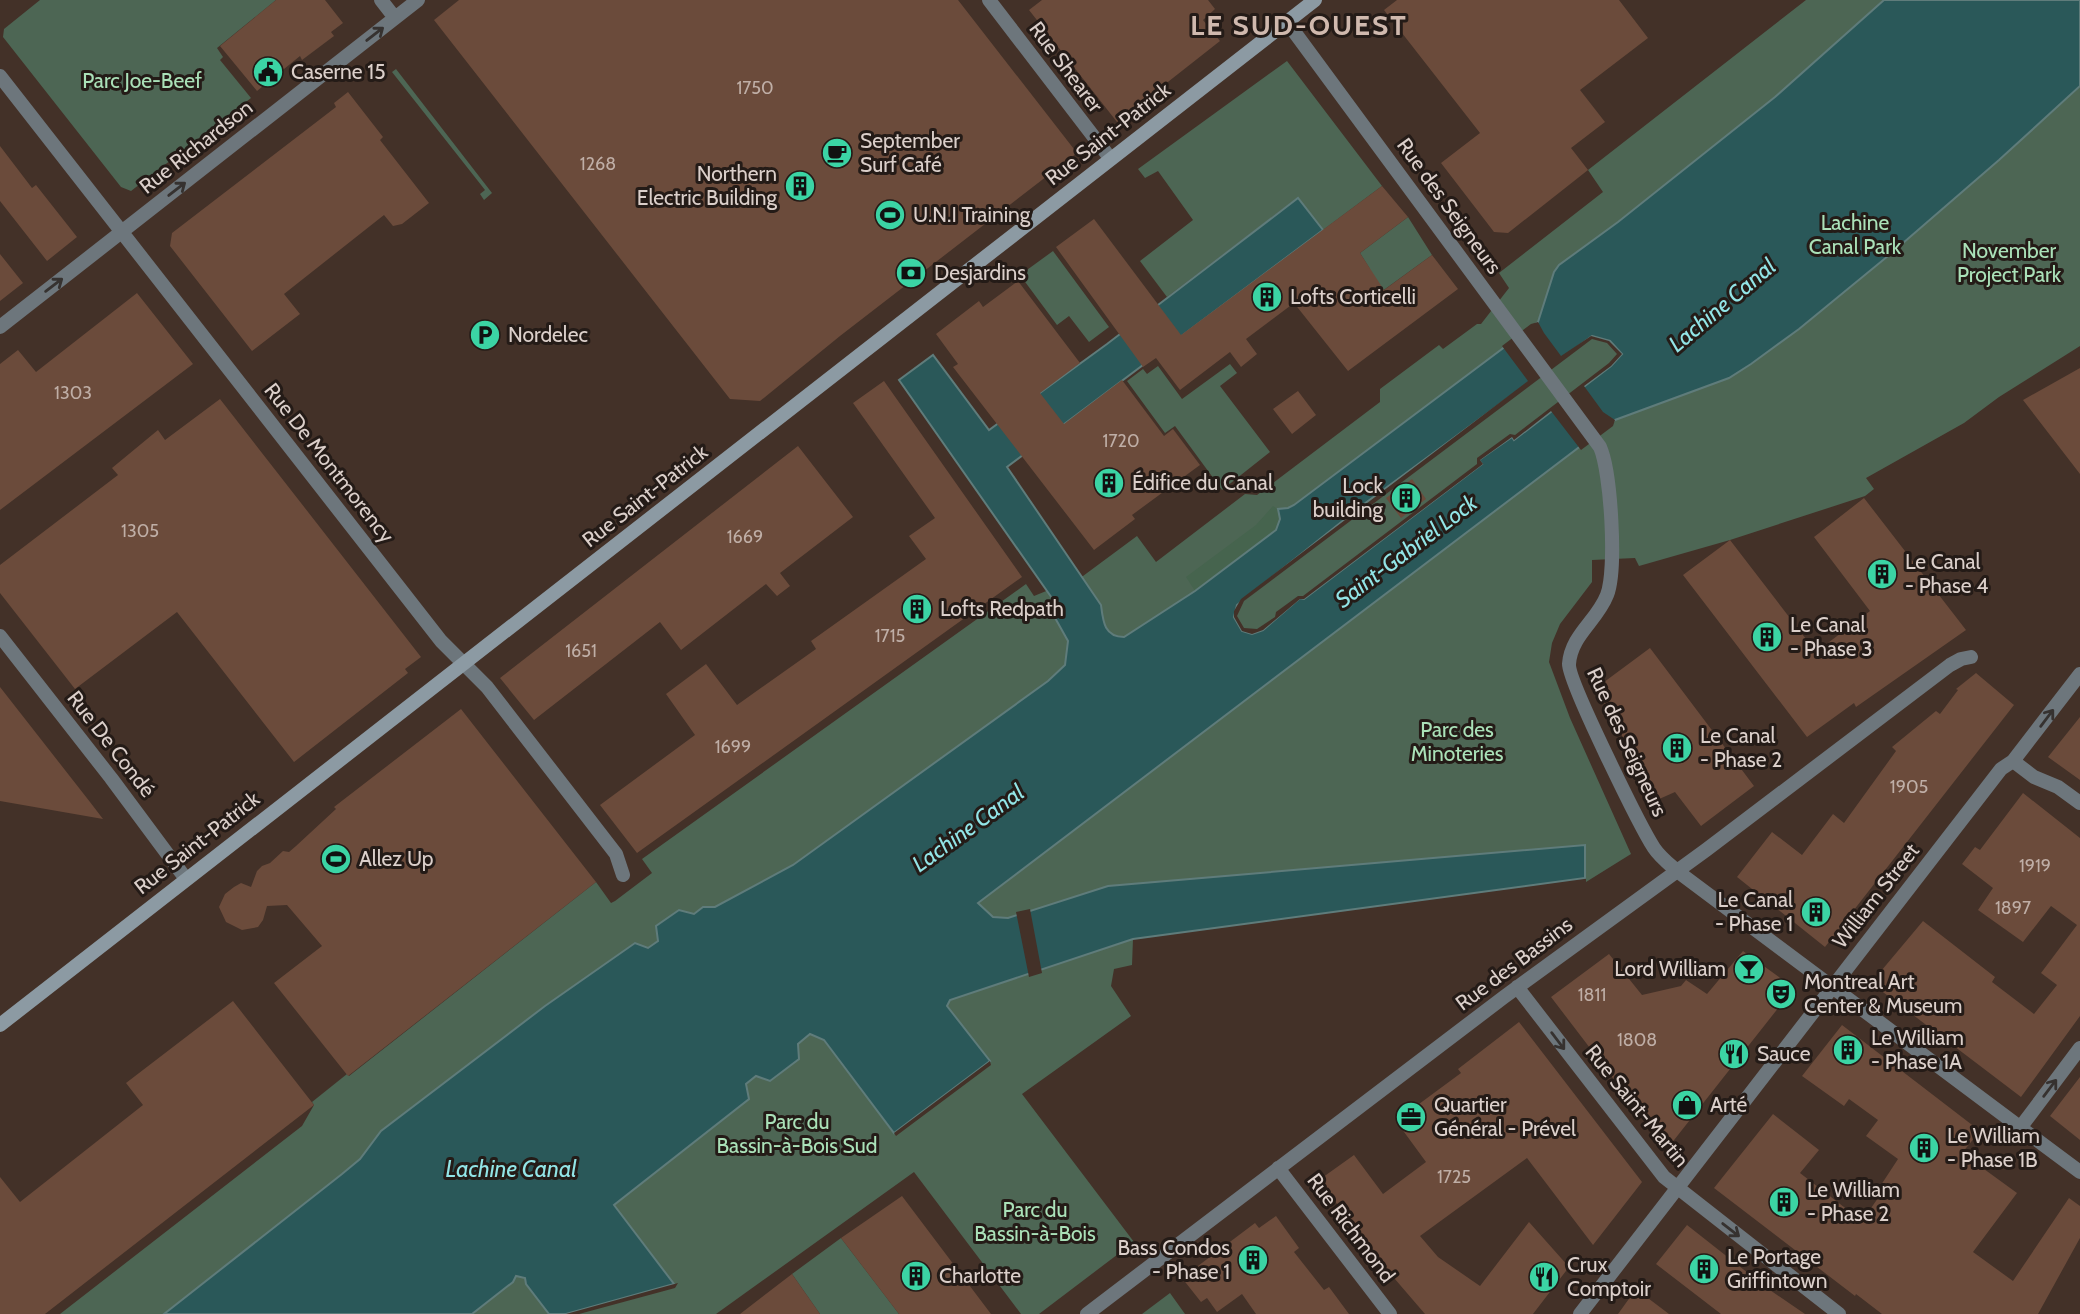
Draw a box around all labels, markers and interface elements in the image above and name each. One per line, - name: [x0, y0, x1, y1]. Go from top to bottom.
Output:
- district label: LE SUD-OUEST: [1190, 8, 1408, 42]
- street label: Rue Shearer: [1024, 16, 1109, 117]
- one-way arrow: [365, 26, 384, 41]
- public building icon: Caserne 15: [251, 55, 285, 89]
- place label: Caserne 15: [291, 59, 386, 84]
- park label: Parc Joe-Beef: [82, 68, 202, 93]
- house number: 1750: [736, 77, 774, 99]
- street label: Rue Saint-Patrick: [1040, 77, 1176, 190]
- street label: Rue Richardson: [134, 95, 257, 199]
- place label: September Surf Café: [860, 128, 960, 177]
- street label: Rue des Seigneurs: [1392, 133, 1507, 279]
- cafe icon: September Surf Café: [820, 136, 854, 170]
- house number: 1268: [580, 153, 616, 175]
- place label: Northern Electric Building: [637, 161, 778, 210]
- building icon: Northern Electric Building: [783, 169, 817, 203]
- one-way arrow: [167, 181, 185, 196]
- sports icon: U.N.I Training: [873, 198, 907, 232]
- place label: U.N.I Training: [913, 202, 1031, 227]
- park label: Lachine Canal Park: [1809, 210, 1902, 259]
- park label: November Project Park: [1957, 238, 2062, 288]
- water label: Lachine Canal: [1663, 252, 1782, 358]
- bank icon: Desjardins: [894, 256, 928, 290]
- place label: Desjardins: [934, 260, 1026, 286]
- one-way arrow: [44, 278, 63, 293]
- building icon: Lofts Corticelli: [1250, 280, 1284, 314]
- place label: Lofts Corticelli: [1290, 284, 1416, 309]
- parking icon: Nordelec: [468, 318, 502, 352]
- place label: Nordelec: [508, 322, 588, 347]
- street label: Rue De Montmorency: [259, 378, 400, 548]
- house number: 1303: [54, 382, 92, 404]
- house number: 1720: [1103, 430, 1139, 452]
- street label: Rue Saint-Patrick: [577, 439, 713, 552]
- building icon: Édifice du Canal: [1092, 466, 1126, 500]
- place label: Édifice du Canal: [1132, 470, 1273, 495]
- place label: Lock building: [1313, 473, 1384, 522]
- building icon: Lock building: [1389, 481, 1423, 515]
- water label: Saint-Gabriel Lock: [1330, 488, 1483, 613]
- house number: 1305: [121, 520, 159, 542]
- house number: 1669: [727, 526, 763, 548]
- place label: Le Canal - Phase 4: [1905, 549, 1988, 598]
- building icon: Le Canal - Phase 4: [1865, 557, 1899, 591]
- building icon: Lofts Redpath: [900, 592, 934, 626]
- place label: Lofts Redpath: [940, 596, 1064, 621]
- place label: Le Canal - Phase 3: [1790, 612, 1873, 661]
- building icon: Le Canal - Phase 3: [1750, 620, 1784, 654]
- house number: 1715: [875, 625, 905, 647]
- house number: 1651: [565, 640, 597, 662]
- street label: Rue des Seigneurs: [1582, 663, 1673, 821]
- street label: Rue De Condé: [62, 686, 161, 802]
- one-way arrow: [2039, 709, 2054, 728]
- park label: Parc des Minoteries: [1411, 717, 1504, 766]
- place label: Le Canal - Phase 2: [1700, 723, 1782, 772]
- building icon: Le Canal - Phase 2: [1660, 731, 1694, 765]
- house number: 1699: [715, 736, 751, 758]
- house number: 1905: [1890, 776, 1928, 798]
- water label: Lachine Canal: [907, 778, 1030, 878]
- street label: Rue Saint-Patrick: [129, 786, 265, 899]
- street label: William Street: [1827, 838, 1924, 953]
- sports icon: Allez Up: [319, 842, 353, 876]
- place label: Allez Up: [359, 846, 434, 871]
- house number: 1919: [2019, 855, 2051, 877]
- place label: Le Canal - Phase 1: [1715, 887, 1793, 936]
- building icon: Le Canal - Phase 1: [1799, 895, 1833, 929]
- house number: 1897: [1995, 897, 2031, 919]
- street label: Rue des Bassins: [1450, 911, 1577, 1016]
- bar icon: Lord William: [1732, 952, 1766, 986]
- place label: Lord William: [1614, 956, 1726, 981]
- place label: Montreal Art Center & Museum: [1804, 969, 1962, 1018]
- theatre icon: Montreal Art Center & Museum: [1764, 977, 1798, 1011]
- house number: 1811: [1578, 984, 1606, 1006]
- place label: Le William - Phase 1A: [1871, 1025, 1964, 1074]
- house number: 1808: [1617, 1029, 1657, 1051]
- one-way arrow: [1551, 1032, 1566, 1050]
- building icon: Le William - Phase 1A: [1831, 1033, 1865, 1067]
- restaurant icon: Sauce: [1717, 1037, 1751, 1071]
- street label: Rue Saint-Martin: [1580, 1039, 1694, 1172]
- place label: Sauce: [1757, 1041, 1811, 1066]
- one-way arrow: [2043, 1079, 2057, 1098]
- shop icon: Arté: [1670, 1088, 1704, 1122]
- place label: Quartier Général - Prével: [1434, 1092, 1576, 1141]
- place label: Arté: [1710, 1092, 1748, 1117]
- office icon: Quartier Général - Prével: [1394, 1100, 1428, 1134]
- park label: Parc du Bassin-à-Bois Sud: [717, 1109, 877, 1158]
- place label: Le William - Phase 1B: [1947, 1123, 2040, 1172]
- building icon: Le William - Phase 1B: [1907, 1131, 1941, 1165]
- water label: Lachine Canal: [445, 1155, 577, 1183]
- house number: 1725: [1437, 1166, 1471, 1188]
- street label: Rue Richmond: [1302, 1168, 1401, 1287]
- place label: Le William - Phase 2: [1807, 1177, 1900, 1226]
- building icon: Le William - Phase 2: [1767, 1185, 1801, 1219]
- park label: Parc du Bassin-à-Bois: [974, 1197, 1096, 1246]
- one-way arrow: [1722, 1223, 1740, 1238]
- place label: Bass Condos - Phase 1: [1117, 1235, 1230, 1284]
- building icon: Bass Condos - Phase 1: [1236, 1243, 1270, 1277]
- place label: Le Portage Griffintown: [1727, 1244, 1827, 1293]
- place label: Crux Comptoir: [1567, 1252, 1651, 1301]
- building icon: Le Portage Griffintown: [1687, 1252, 1721, 1286]
- building icon: Charlotte: [899, 1259, 933, 1293]
- restaurant icon: Crux Comptoir: [1527, 1260, 1561, 1294]
- place label: Charlotte: [939, 1263, 1021, 1288]

